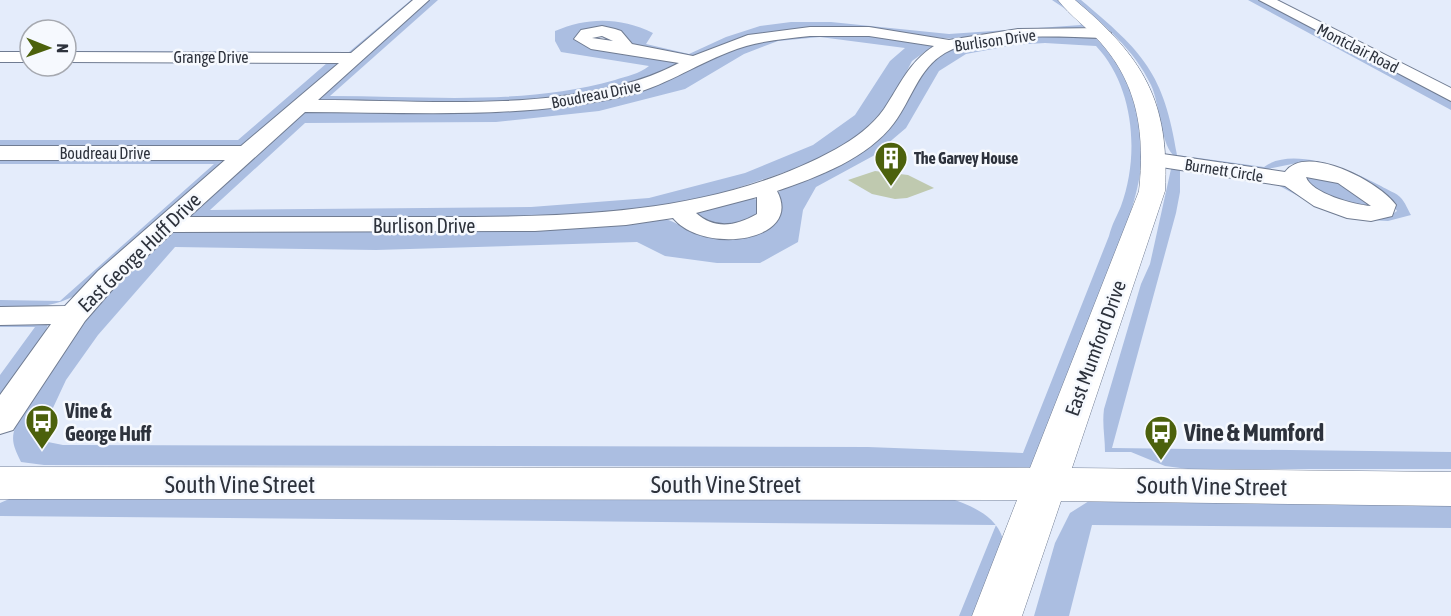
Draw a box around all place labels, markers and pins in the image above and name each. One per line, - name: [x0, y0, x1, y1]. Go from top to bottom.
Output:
- building icon: The Garvey House: [873, 140, 909, 187]
- place label: The Garvey House: [914, 149, 1018, 167]
- place label: Vine & George Huff: [64, 399, 152, 445]
- bus stop icon: Vine & George Huff: [24, 403, 60, 450]
- bus stop icon: Vine & Mumford: [1143, 414, 1179, 461]
- place label: Vine & Mumford: [1183, 419, 1324, 446]

